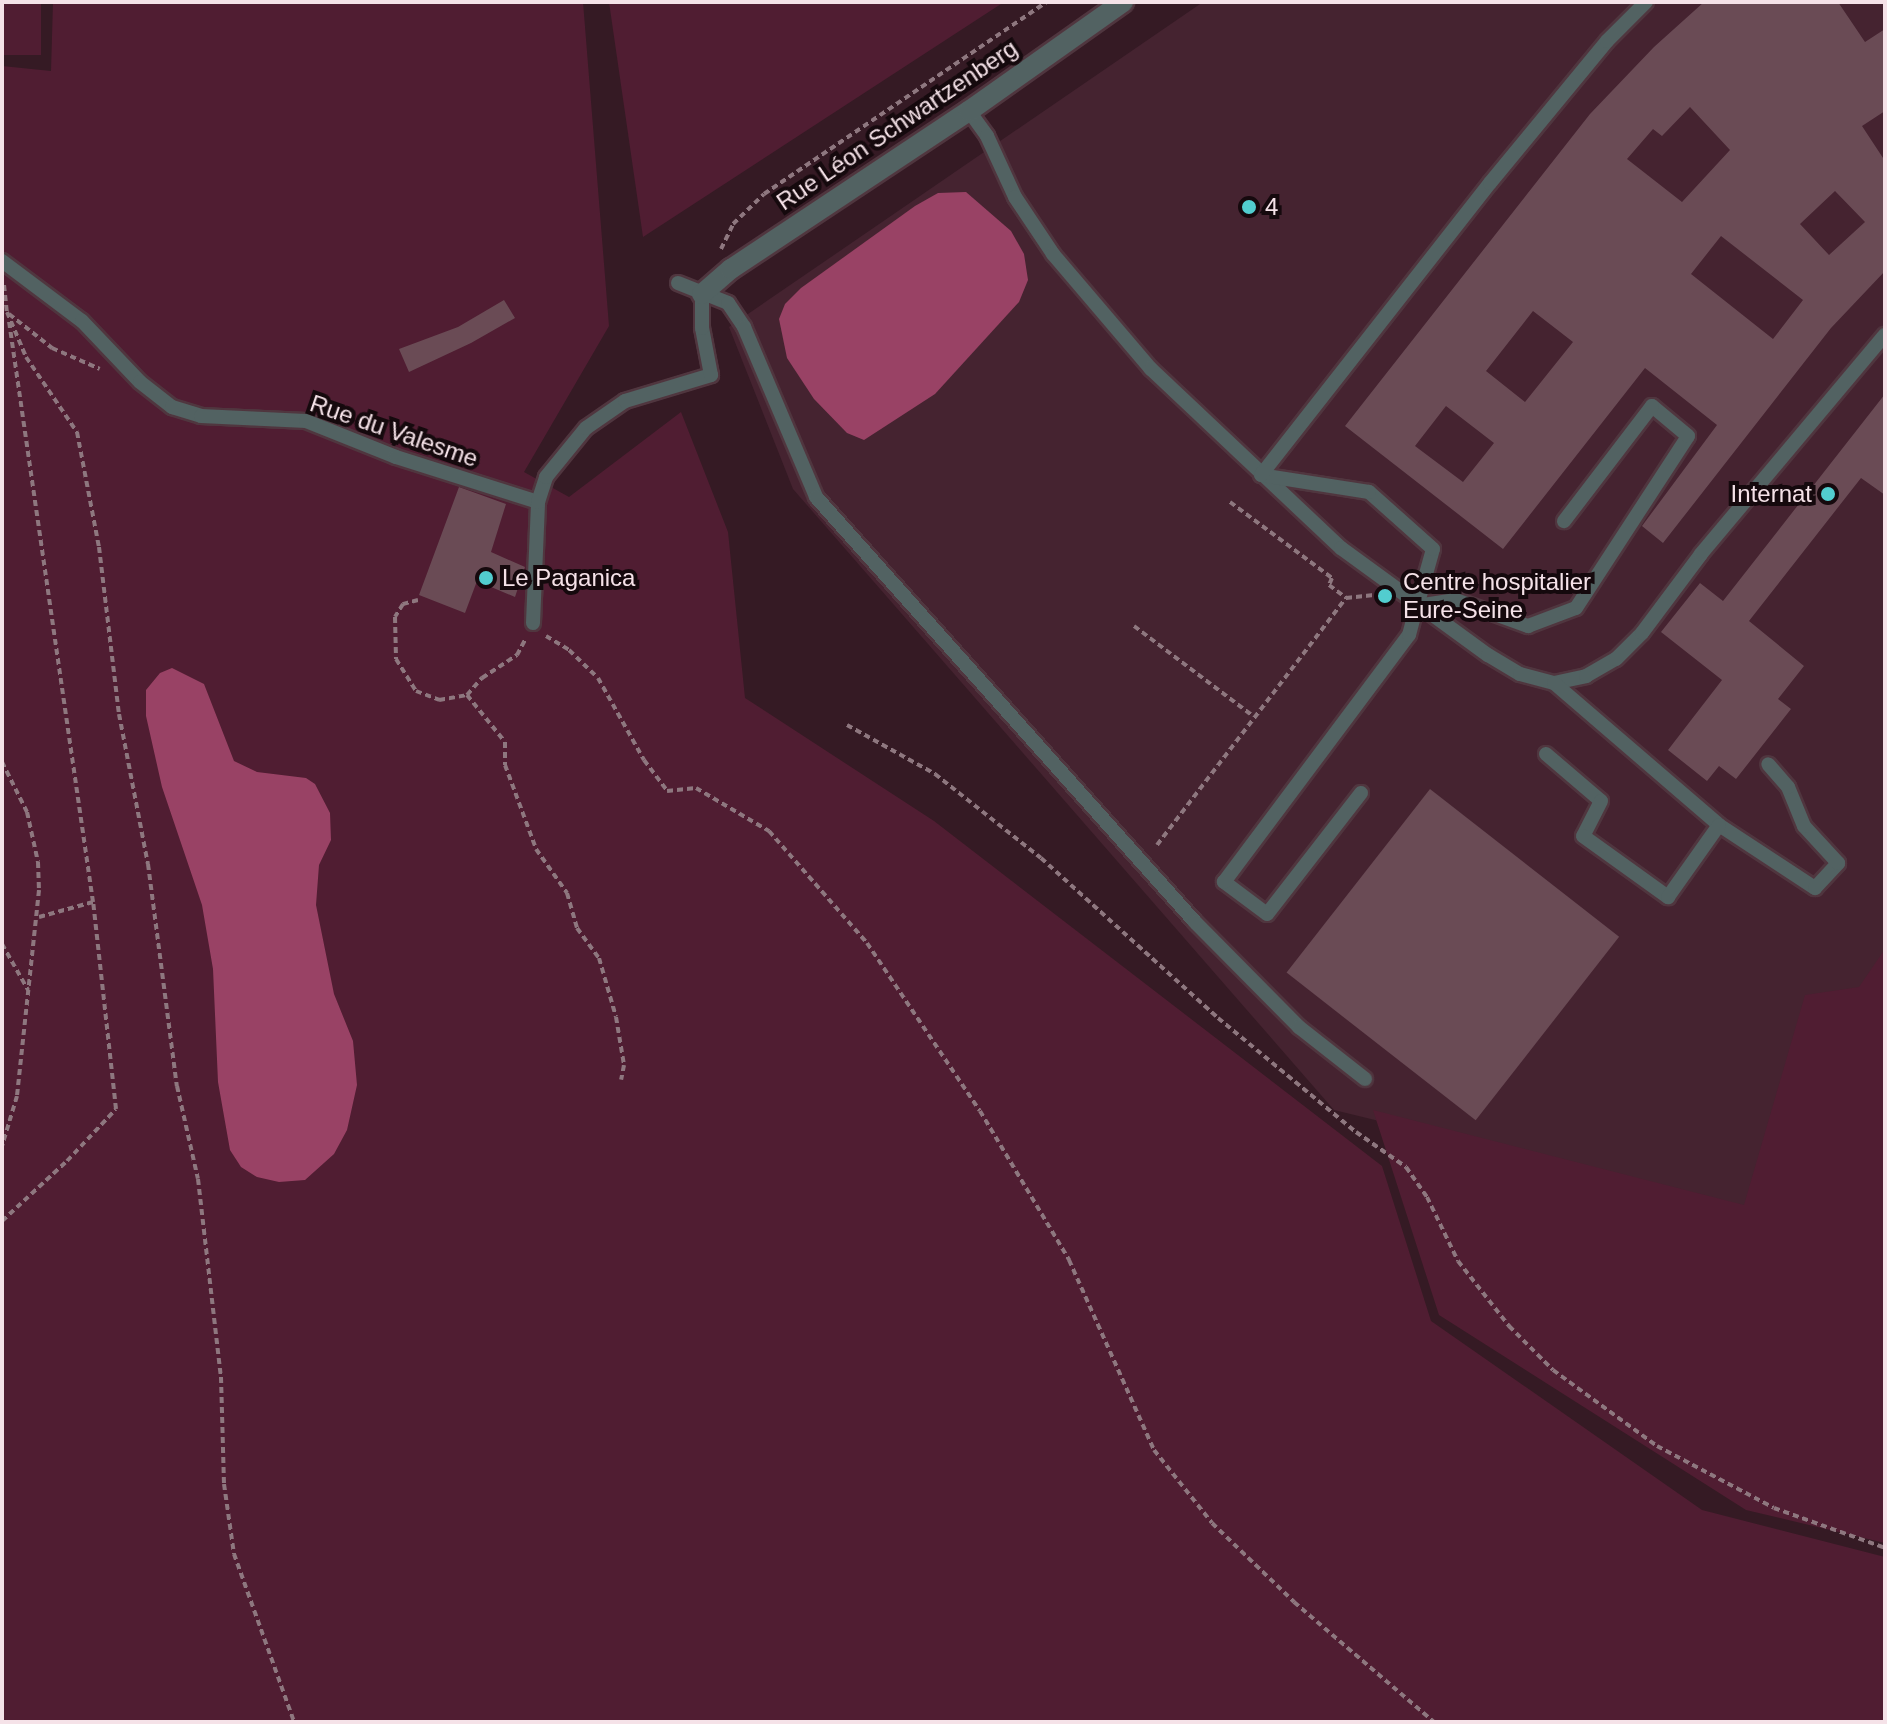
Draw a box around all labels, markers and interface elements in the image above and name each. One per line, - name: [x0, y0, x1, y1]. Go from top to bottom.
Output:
- street label: Rue Léon Schwartzenberg: [771, 34, 1023, 216]
- place label: 4: [1265, 193, 1278, 221]
- marker: 4: [1240, 198, 1258, 216]
- street label: Rue du Valesme: [306, 389, 482, 473]
- place label: Internat: [1731, 480, 1812, 508]
- marker: Internat: [1819, 485, 1837, 503]
- place label: Le Paganica: [502, 564, 635, 592]
- place label: Centre hospitalier Eure-Seine: [1403, 568, 1591, 624]
- marker: Le Paganica: [477, 569, 495, 587]
- marker: Centre hospitalier Eure-Seine: [1374, 585, 1396, 607]

